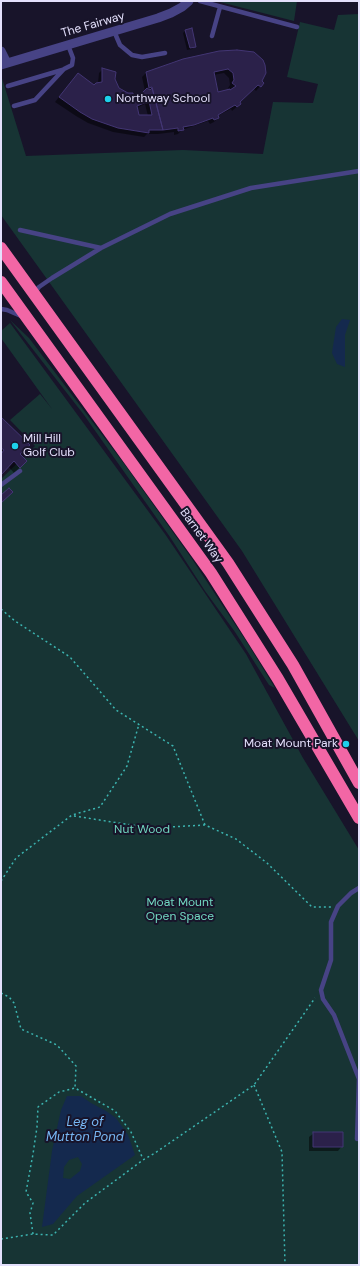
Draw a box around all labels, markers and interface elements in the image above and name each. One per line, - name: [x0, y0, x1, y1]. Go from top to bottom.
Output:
- street label: The Fairway: [60, 9, 126, 41]
- place label: Northway School: [116, 92, 210, 106]
- marker: Northway School: [103, 94, 113, 104]
- place label: Mill Hill Golf Club: [23, 432, 75, 460]
- marker: Mill Hill Golf Club: [10, 441, 20, 451]
- street label: Barnet Way: [176, 506, 226, 566]
- place label: Moat Mount Park: [244, 737, 338, 751]
- marker: Moat Mount Park: [341, 739, 351, 749]
- park label: Nut Wood: [114, 823, 170, 837]
- park label: Moat Mount Open Space: [146, 896, 214, 924]
- water label: Leg of Mutton Pond: [46, 1115, 124, 1146]

